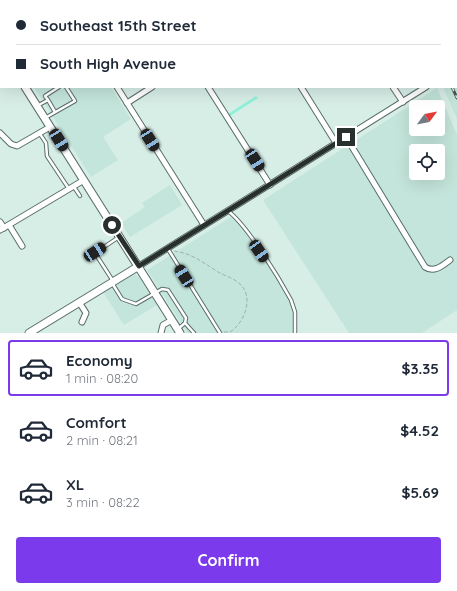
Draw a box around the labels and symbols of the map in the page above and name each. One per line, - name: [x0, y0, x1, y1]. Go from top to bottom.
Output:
- north arrow: [409, 100, 445, 136]
- car: [48, 127, 70, 153]
- car: [139, 127, 161, 153]
- route end: [337, 128, 355, 146]
- car: [243, 147, 267, 173]
- route start: [103, 216, 121, 234]
- car: [247, 238, 271, 264]
- car: [82, 240, 108, 264]
- car: [173, 263, 195, 289]

